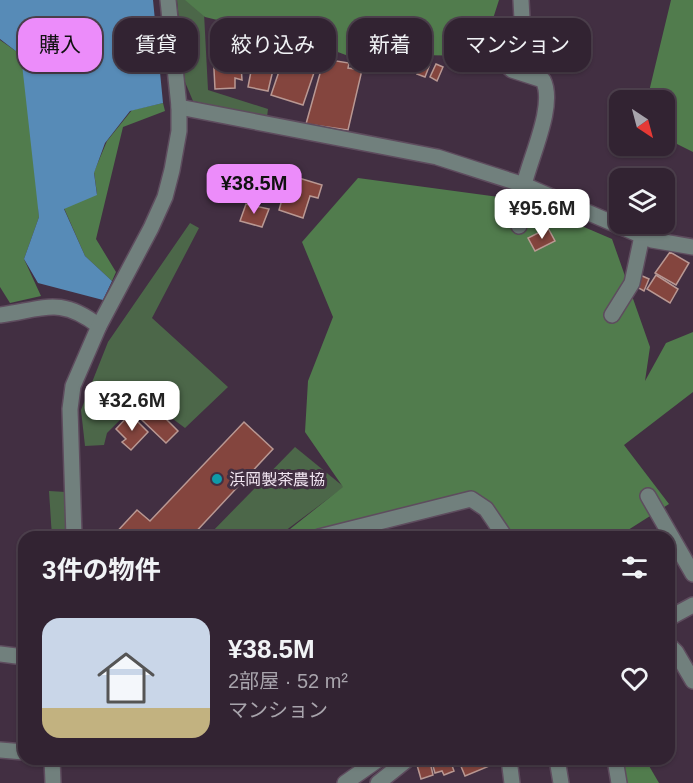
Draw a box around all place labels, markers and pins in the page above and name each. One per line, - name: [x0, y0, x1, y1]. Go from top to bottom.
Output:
- pin: ¥38.5M: [205, 164, 303, 215]
- pin: ¥95.6M: [493, 189, 591, 240]
- pin: ¥32.6M: [83, 381, 181, 432]
- place label: 浜岡製茶農協: [229, 471, 325, 488]
- marker: 浜岡製茶農協: [210, 472, 224, 486]

